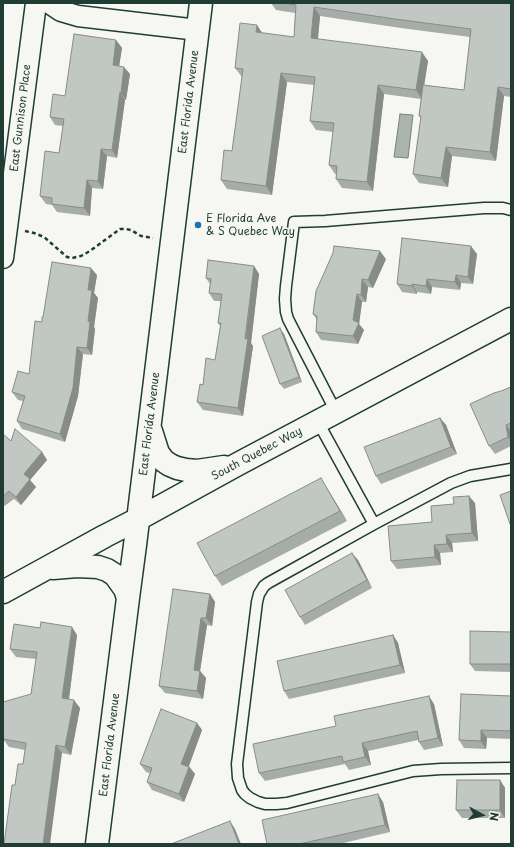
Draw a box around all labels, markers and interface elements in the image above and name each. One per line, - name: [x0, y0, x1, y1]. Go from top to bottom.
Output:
- street label: East Florida Avenue: [176, 49, 202, 155]
- street label: East Gunnison Place: [8, 64, 34, 172]
- place label: E Florida Ave & S Quebec Way: [206, 212, 295, 238]
- marker: E Florida Ave & S Quebec Way: [193, 220, 203, 230]
- street label: East Florida Avenue: [137, 371, 163, 477]
- street label: South Quebec Way: [210, 425, 304, 483]
- street label: East Florida Avenue: [97, 692, 123, 798]
- north arrow: [462, 795, 502, 835]
- text: N: [485, 811, 503, 822]

